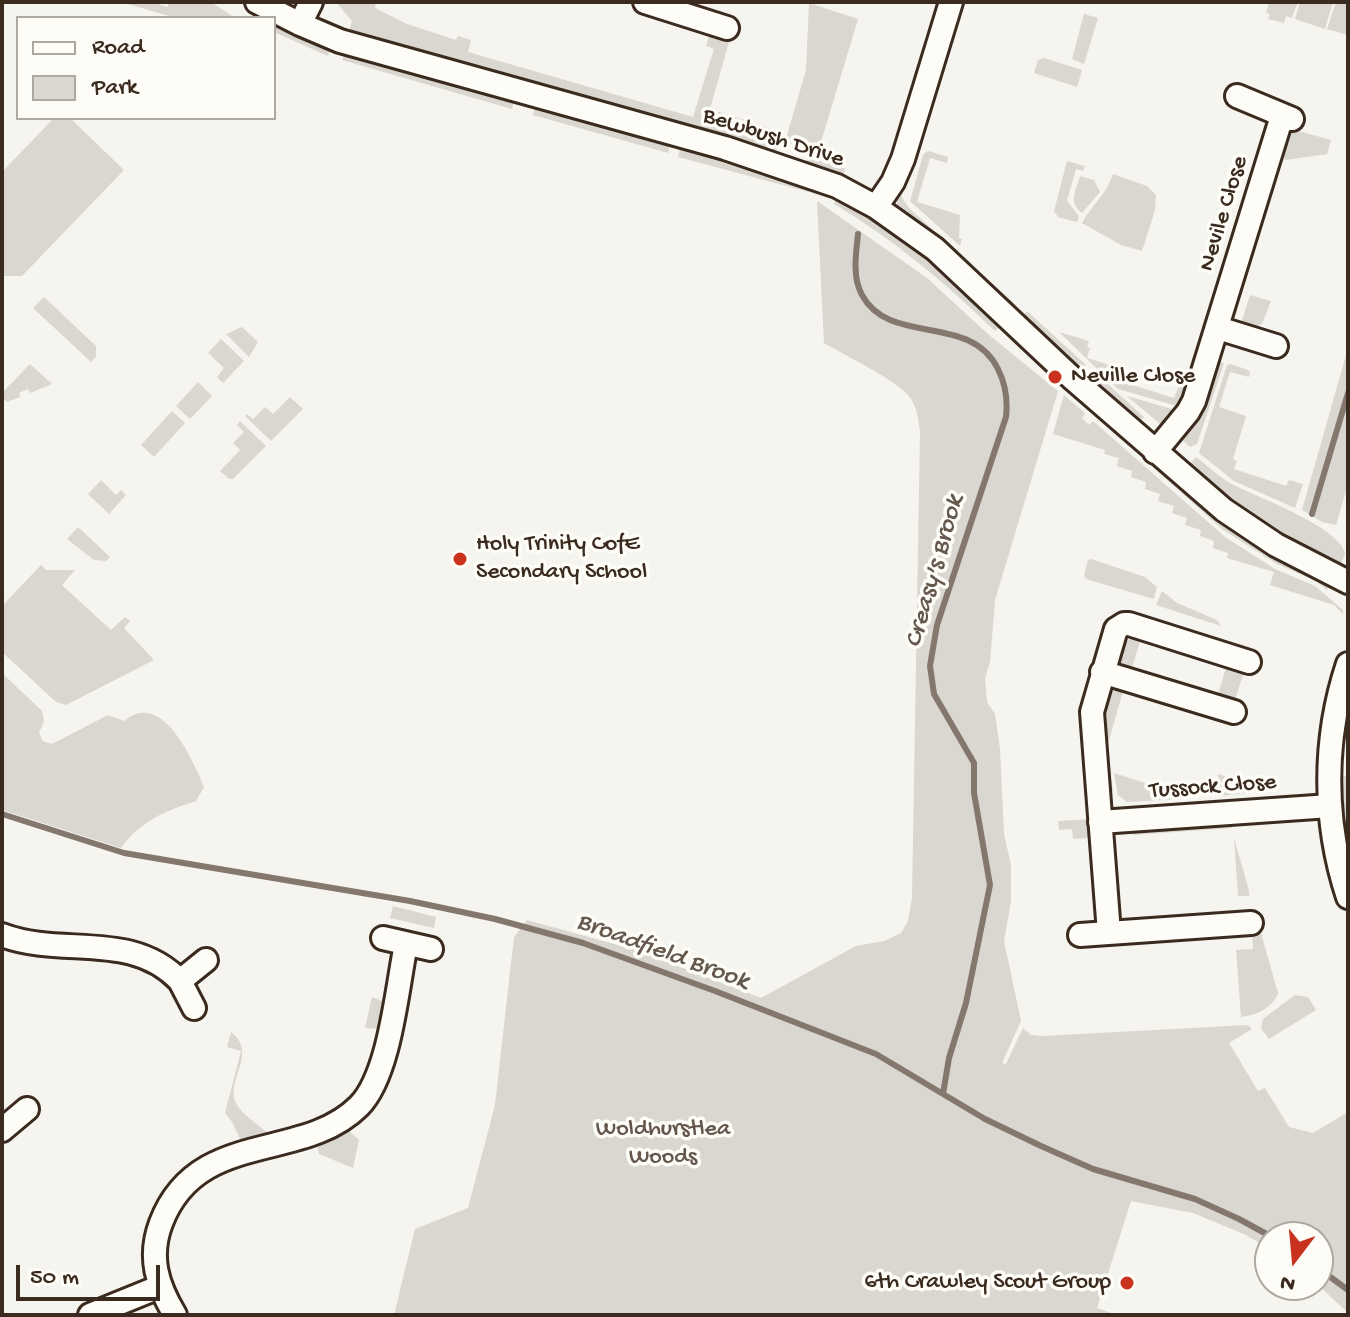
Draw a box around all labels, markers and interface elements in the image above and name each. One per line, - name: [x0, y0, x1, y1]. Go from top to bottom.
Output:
- legend: [16, 16, 276, 120]
- text: Road: [92, 34, 144, 63]
- text: Park: [92, 74, 138, 103]
- street label: Bewbush Drive: [699, 103, 847, 175]
- street label: Nevile Close: [1194, 153, 1256, 275]
- place label: Neville Close: [1071, 363, 1195, 391]
- marker: Neville Close: [1046, 368, 1064, 386]
- water label: Creasy's Brook: [899, 492, 973, 652]
- place label: Holy Trinity CofE Secondary School: [476, 531, 647, 587]
- marker: Holy Trinity CofE Secondary School: [451, 550, 469, 568]
- street label: Tussock Close: [1149, 769, 1277, 807]
- water label: Broadfield Brook: [572, 907, 752, 999]
- park label: Woldhurstlea Woods: [596, 1116, 730, 1172]
- north arrow: [1254, 1221, 1334, 1301]
- scale bar: [20, 1249, 164, 1299]
- text: 50 m: [30, 1264, 79, 1293]
- text: N: [1277, 1268, 1298, 1297]
- place label: 6th Crawley Scout Group: [864, 1269, 1111, 1297]
- marker: 6th Crawley Scout Group: [1118, 1274, 1136, 1292]

